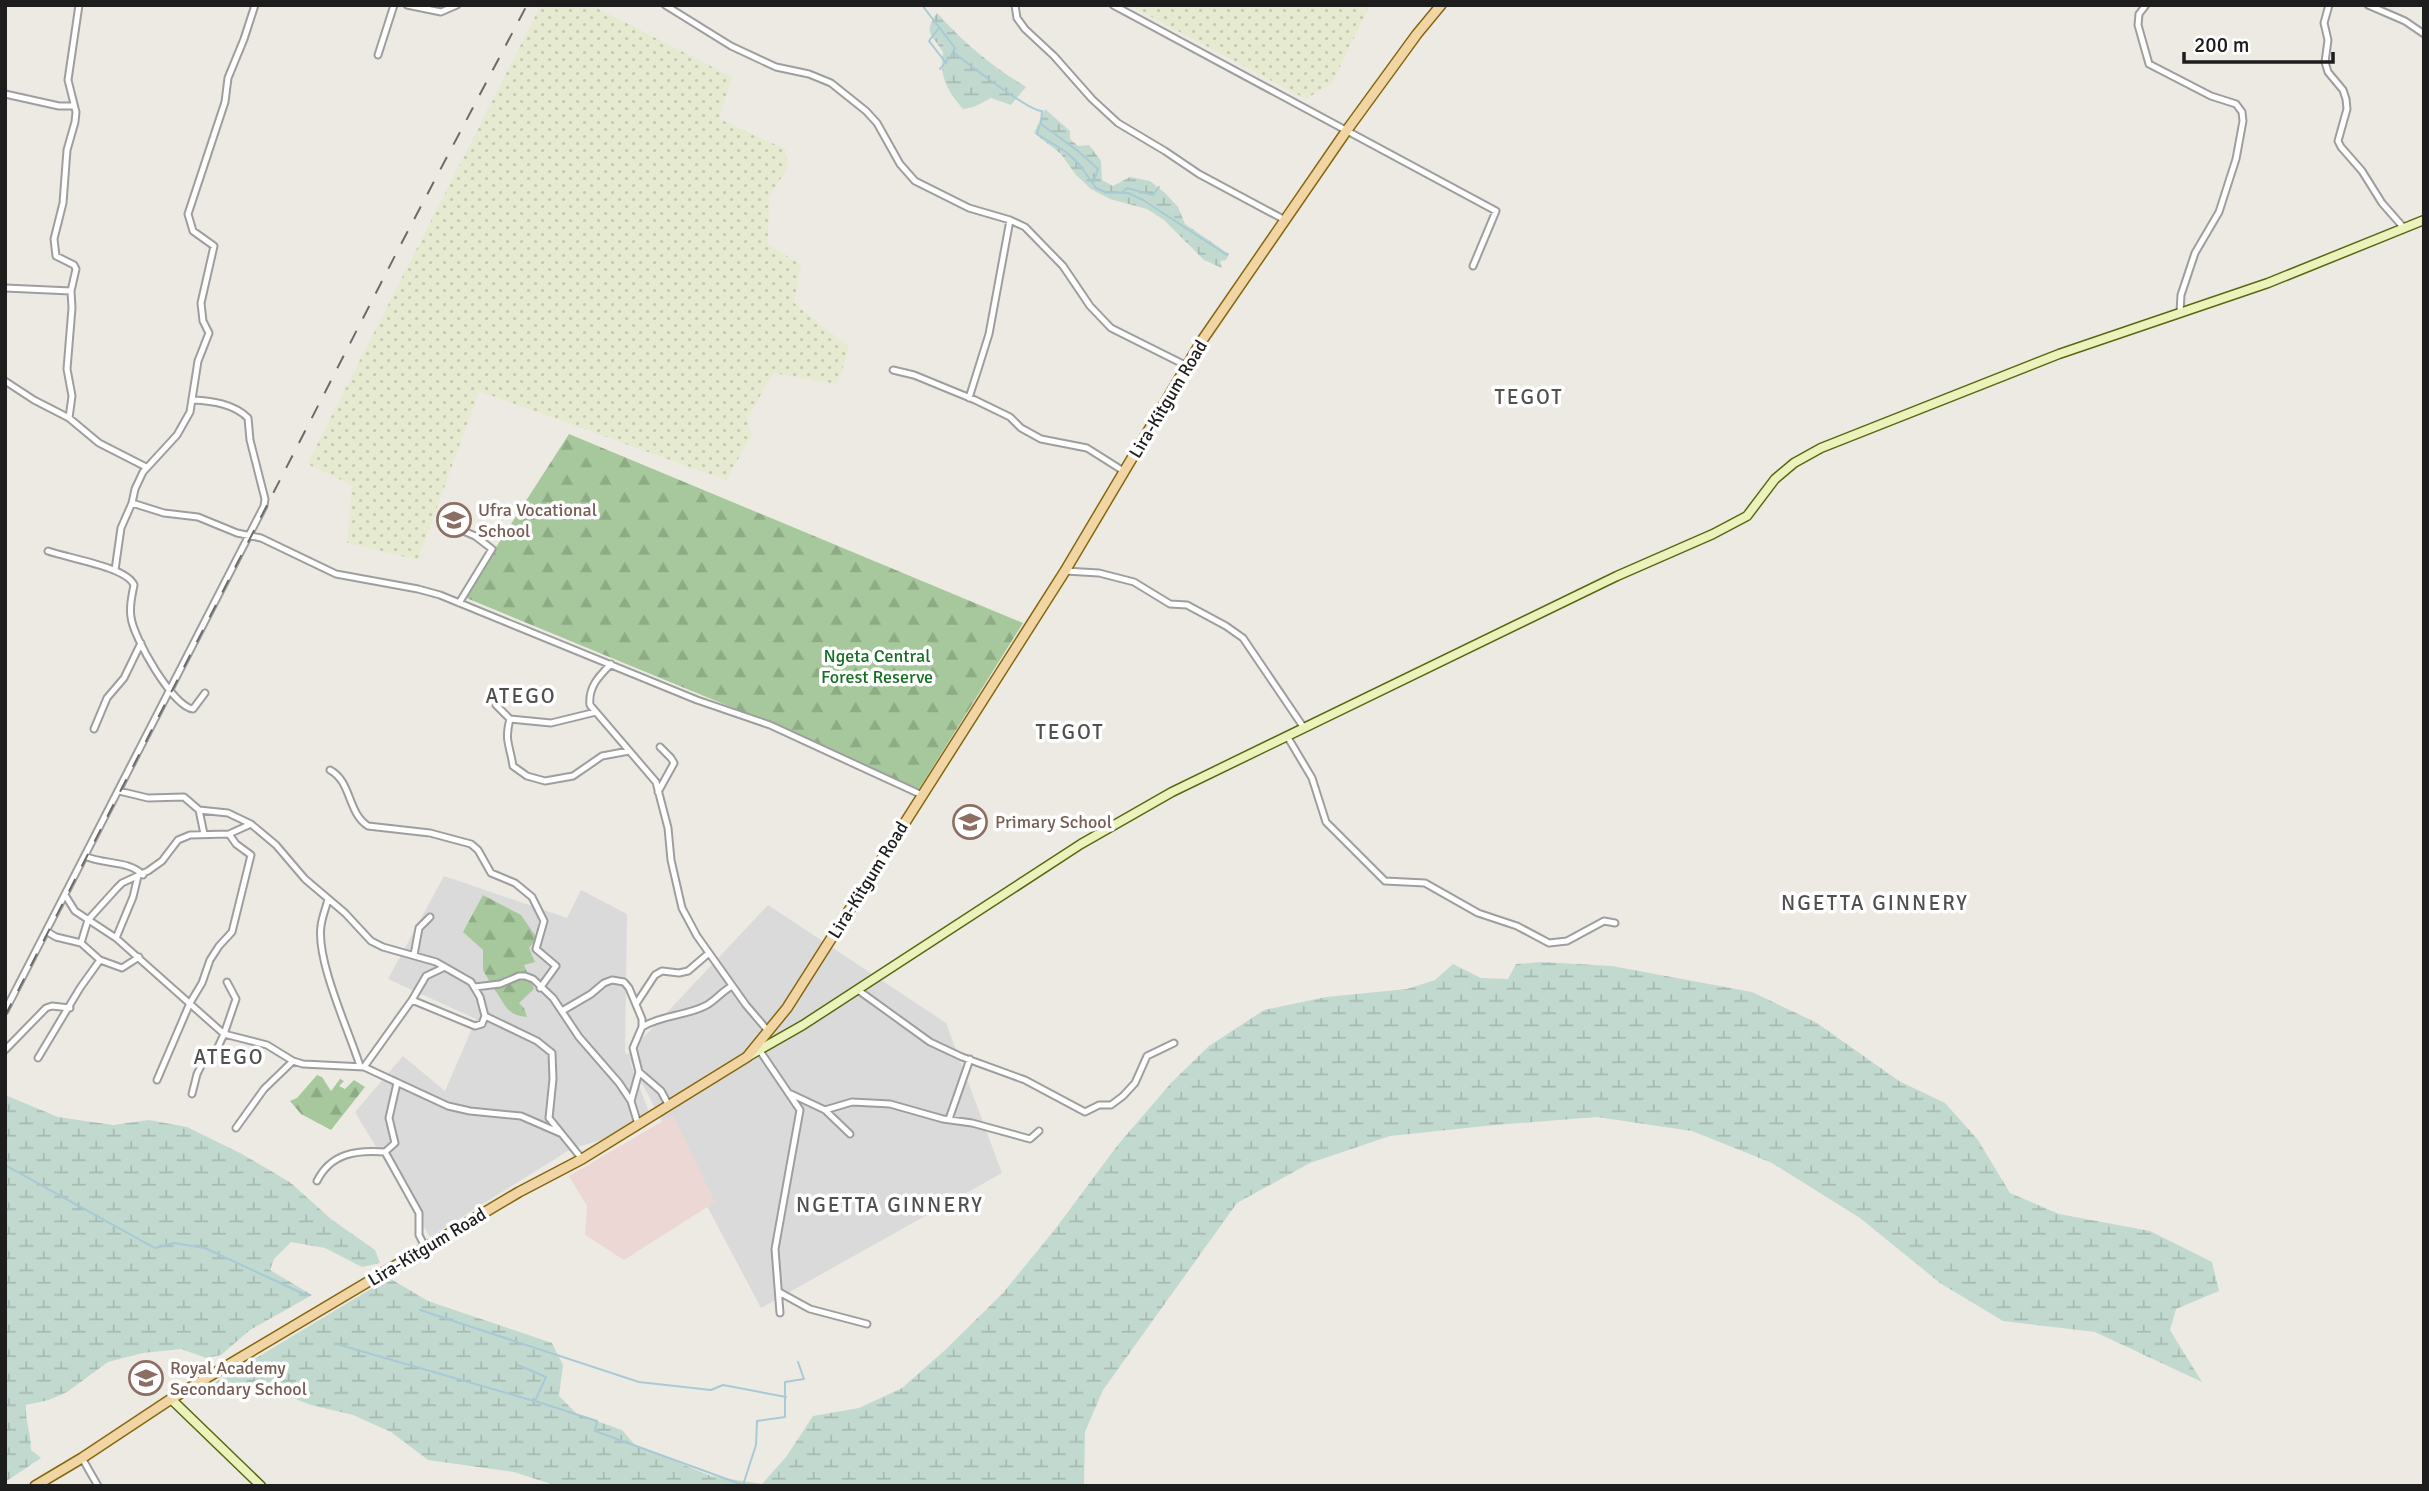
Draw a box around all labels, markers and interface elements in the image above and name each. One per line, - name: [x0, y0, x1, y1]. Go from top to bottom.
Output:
- scale bar: [2184, 21, 2333, 65]
- text: 200 m: [2194, 32, 2249, 58]
- street label: Lira-Kitgum Road: [1124, 336, 1212, 462]
- district label: TEGOT: [1494, 384, 1564, 410]
- place label: Ufra Vocational School: [478, 499, 597, 542]
- school or university icon: Ufra Vocational School: [435, 501, 473, 539]
- park label: Ngeta Central Forest Reserve: [821, 645, 933, 688]
- district label: ATEGO: [486, 683, 556, 709]
- district label: TEGOT: [1035, 719, 1105, 745]
- school or university icon: Primary School: [951, 803, 989, 841]
- place label: Primary School: [995, 811, 1112, 833]
- street label: Lira-Kitgum Road: [823, 817, 913, 943]
- district label: NGETTA GINNERY: [1781, 890, 1969, 916]
- district label: ATEGO: [194, 1044, 264, 1070]
- district label: NGETTA GINNERY: [796, 1192, 984, 1218]
- street label: Lira-Kitgum Road: [364, 1203, 490, 1291]
- place label: Royal Academy Secondary School: [170, 1357, 307, 1400]
- school or university icon: Royal Academy Secondary School: [127, 1359, 165, 1397]

